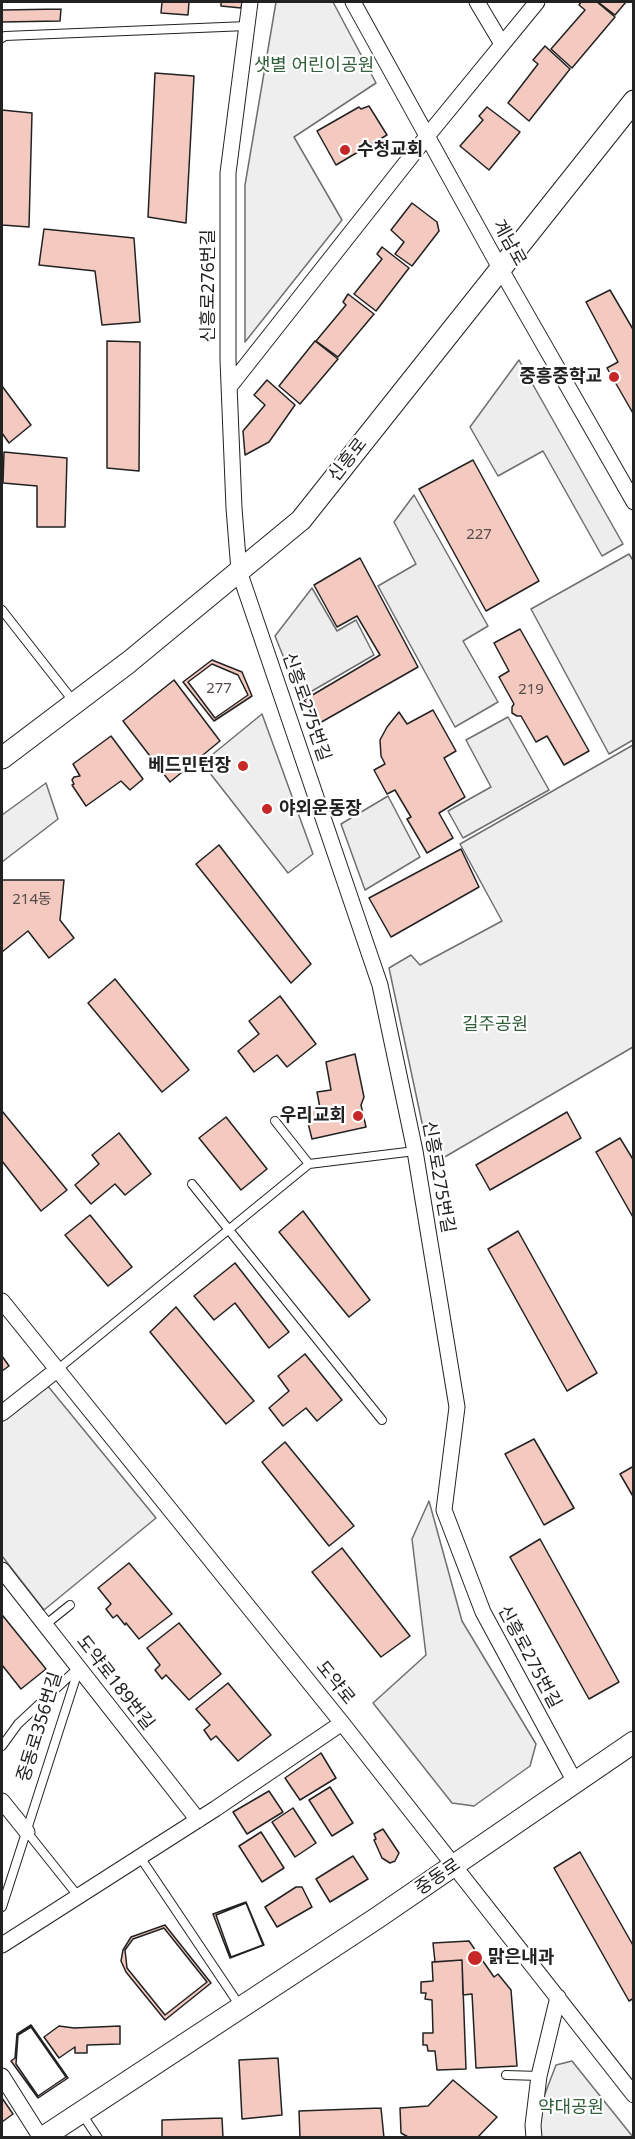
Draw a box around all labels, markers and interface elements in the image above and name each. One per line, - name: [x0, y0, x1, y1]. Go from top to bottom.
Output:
- park label: 샛별 어린이공원: [254, 55, 374, 77]
- place label: 수청교회: [357, 139, 423, 161]
- marker: 수청교회: [338, 143, 352, 157]
- street label: 계남로: [488, 216, 530, 270]
- street label: 신흥로276번길: [198, 229, 220, 343]
- place label: 중흥중학교: [519, 366, 602, 388]
- marker: 중흥중학교: [607, 370, 621, 384]
- street label: 신흥로: [324, 434, 372, 486]
- house number: 227: [466, 526, 492, 544]
- street label: 신흥로275번길: [277, 650, 335, 764]
- house number: 277: [206, 680, 232, 698]
- house number: 219: [518, 681, 544, 699]
- place label: 베드민턴장: [148, 755, 231, 777]
- marker: 베드민턴장: [236, 759, 250, 773]
- place label: 야외운동장: [279, 798, 362, 820]
- marker: 야외운동장: [260, 802, 274, 816]
- house number: 214동: [12, 891, 52, 909]
- park label: 길주공원: [462, 1014, 528, 1036]
- place label: 우리교회: [280, 1105, 346, 1127]
- marker: 우리교회: [351, 1109, 365, 1123]
- street label: 신흥로275번길: [417, 1119, 459, 1235]
- street label: 신흥로275번길: [493, 1602, 565, 1712]
- street label: 도약로189번길: [71, 1632, 159, 1734]
- street label: 도약로: [311, 1657, 359, 1709]
- street label: 중동로356번길: [13, 1669, 67, 1785]
- street label: 중동로: [411, 1854, 465, 1900]
- place label: 맑은내과: [488, 1947, 554, 1969]
- marker: 맑은내과: [466, 1949, 484, 1967]
- park label: 약대공원: [538, 2097, 604, 2119]

